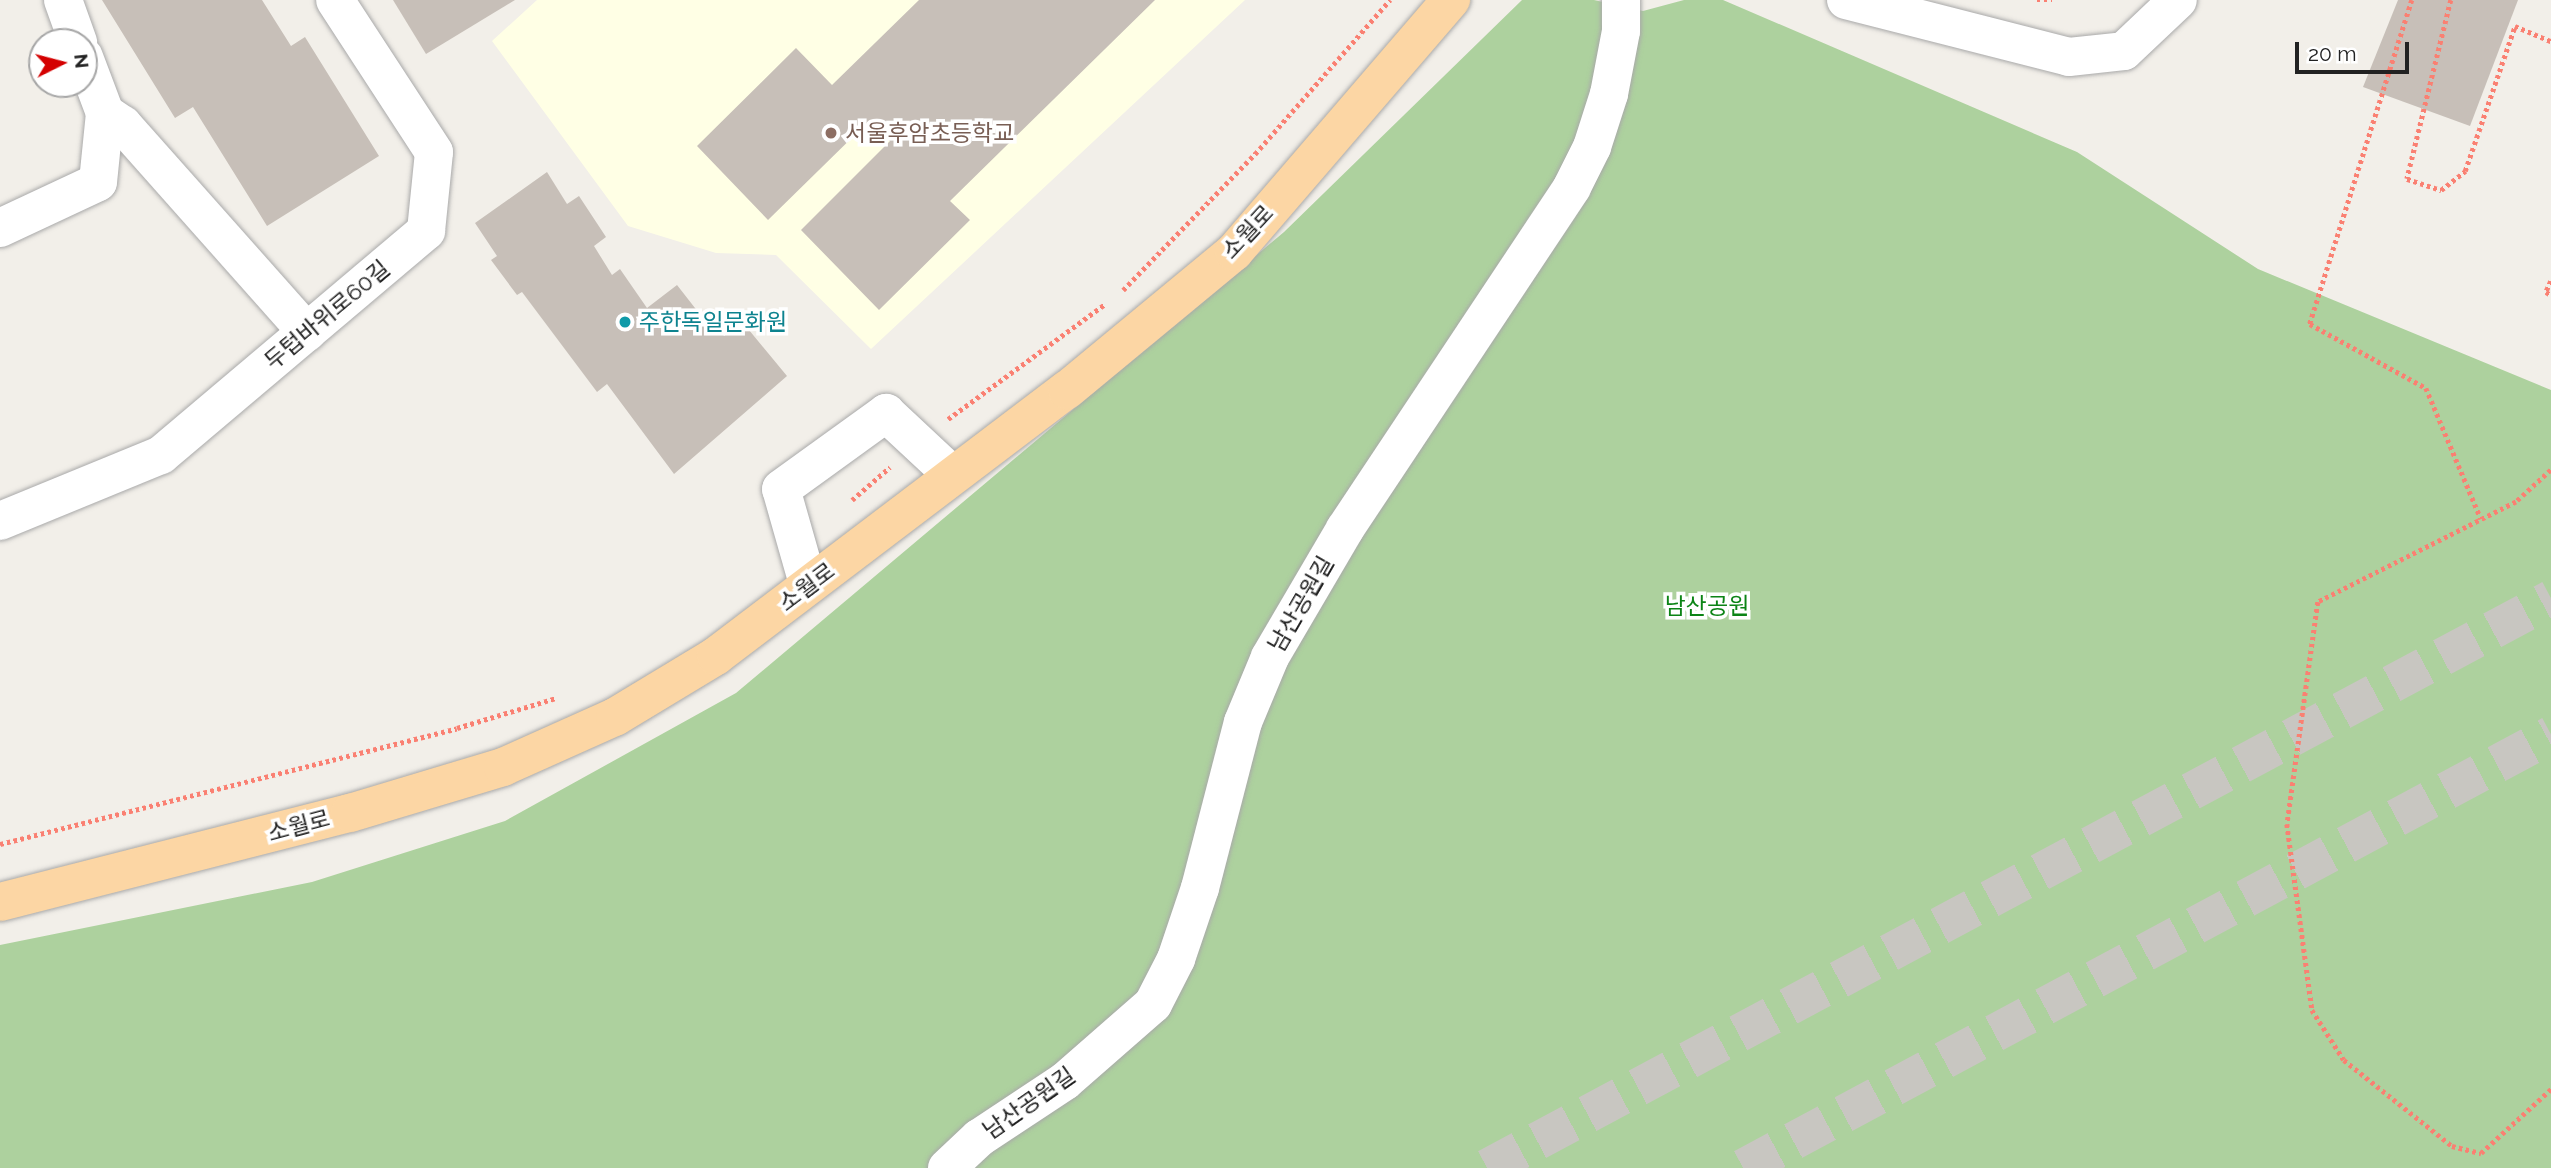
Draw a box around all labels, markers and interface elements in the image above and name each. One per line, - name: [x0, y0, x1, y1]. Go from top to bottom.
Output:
- north arrow: [28, 28, 98, 98]
- scale bar: [2299, 28, 2413, 72]
- text: 20 m: [2308, 41, 2356, 66]
- text: N: [70, 53, 94, 69]
- place label: 서울후암초등학교: [845, 119, 1014, 147]
- marker: 서울후암초등학교: [823, 125, 839, 141]
- street label: 소월로: [1216, 199, 1280, 265]
- street label: 두텁바위로60길: [259, 255, 395, 375]
- place label: 주한독일문화원: [639, 308, 787, 336]
- marker: 주한독일문화원: [617, 314, 633, 330]
- street label: 남산공원길: [1263, 551, 1339, 657]
- street label: 소월로: [773, 557, 841, 617]
- park label: 남산공원: [1665, 592, 1749, 620]
- street label: 소월로: [265, 804, 333, 848]
- street label: 남산공원길: [978, 1061, 1080, 1145]

